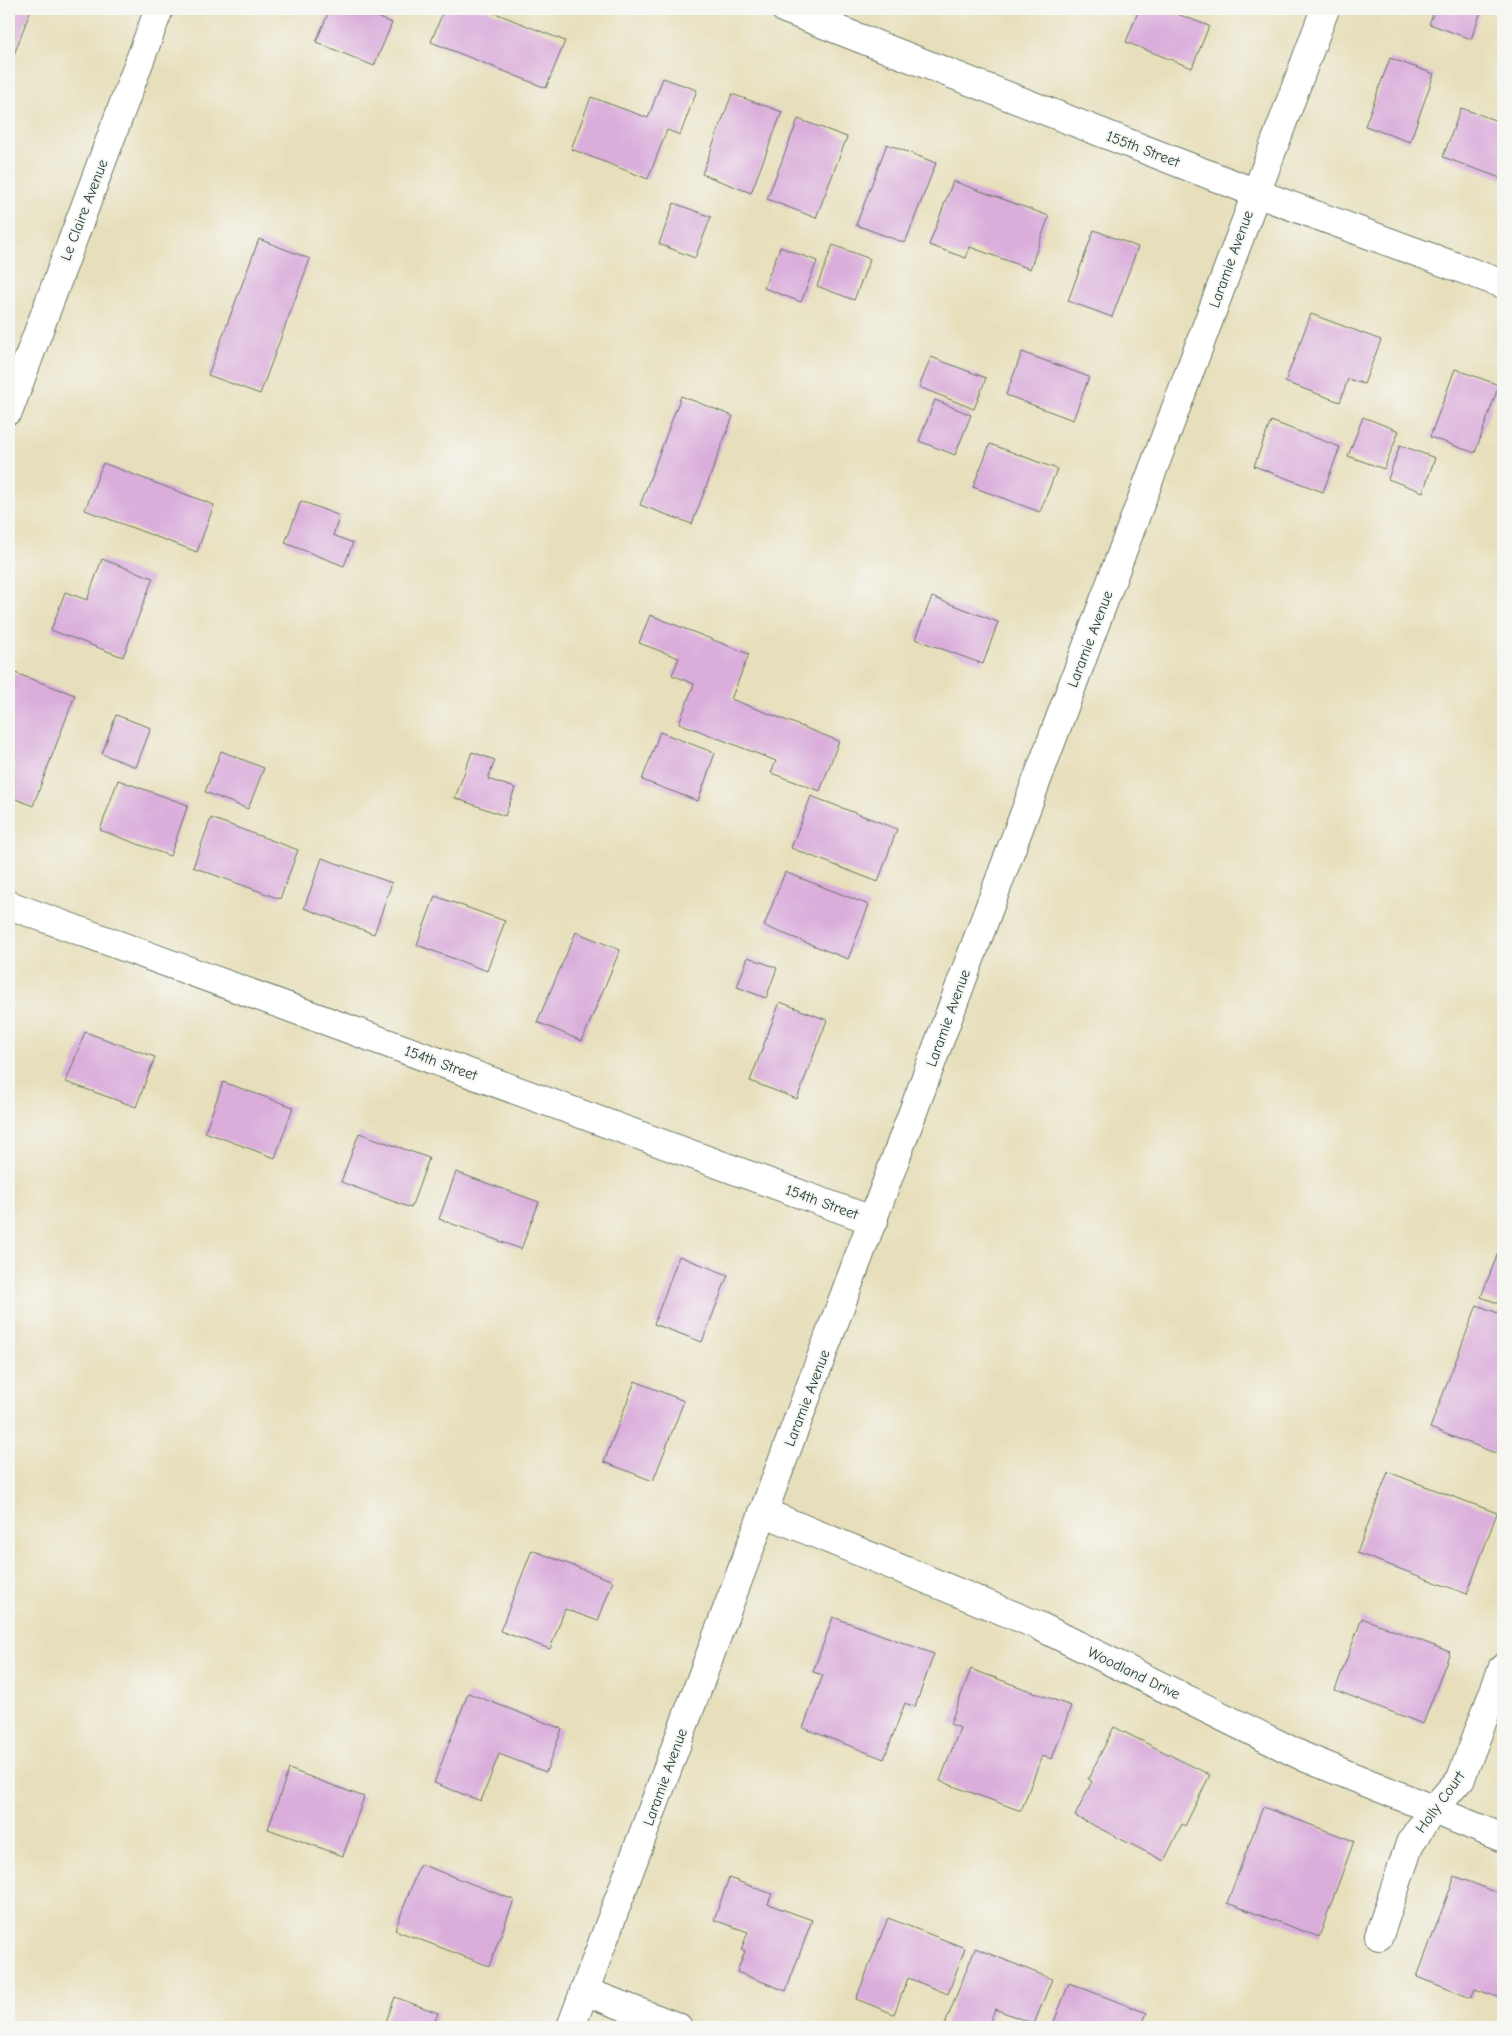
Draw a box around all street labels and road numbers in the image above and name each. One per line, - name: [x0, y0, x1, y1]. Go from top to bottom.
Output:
- street label: 155th Street: [1104, 127, 1183, 171]
- street label: Le Claire Avenue: [56, 156, 112, 263]
- street label: Laramie Avenue: [1205, 207, 1257, 310]
- street label: Laramie Avenue: [1063, 588, 1117, 690]
- street label: Laramie Avenue: [922, 966, 974, 1069]
- street label: 154th Street: [402, 1042, 481, 1085]
- street label: 154th Street: [783, 1181, 862, 1224]
- street label: Laramie Avenue: [780, 1347, 834, 1449]
- street label: Woodland Drive: [1085, 1643, 1184, 1703]
- street label: Laramie Avenue: [639, 1725, 691, 1828]
- street label: Holly Court: [1412, 1767, 1469, 1836]

